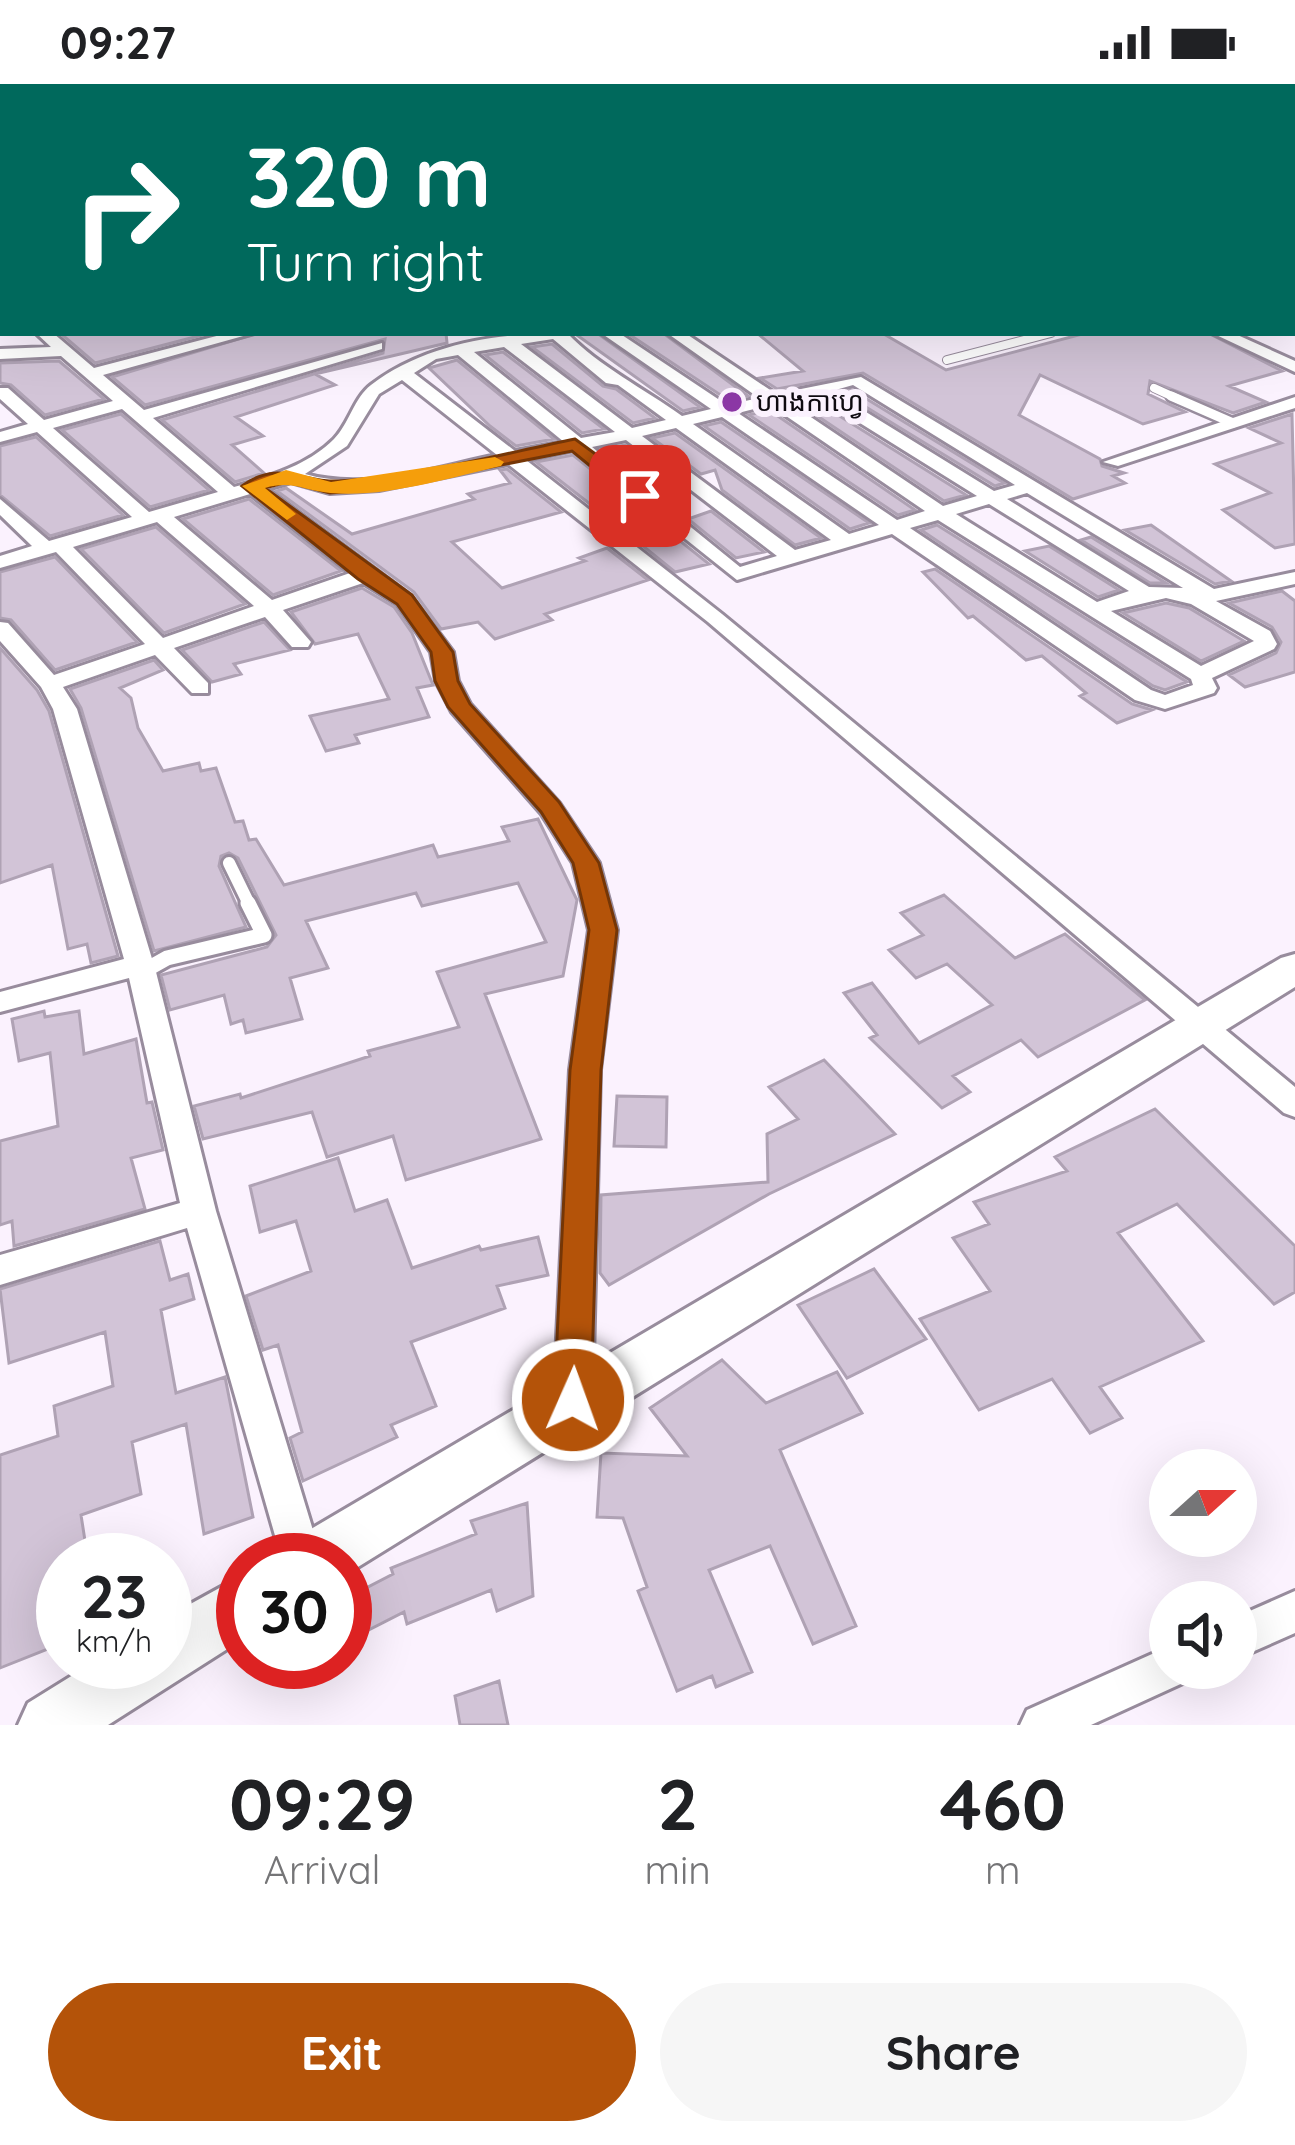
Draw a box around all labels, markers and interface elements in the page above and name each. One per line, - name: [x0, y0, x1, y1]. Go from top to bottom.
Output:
- text: 09:27: [60, 14, 176, 70]
- text: 320 m: [246, 123, 491, 228]
- icon: right: [48, 132, 204, 288]
- text: Turn right: [246, 227, 485, 295]
- place label: ហាងកាហ្វេ: [756, 384, 864, 419]
- marker: ហាងកាហ្វេ: [719, 389, 745, 415]
- pin: [589, 445, 691, 547]
- icon: arrive: [607, 463, 673, 529]
- position arrow: [510, 1337, 636, 1463]
- north arrow: [1149, 1449, 1257, 1557]
- map controls: [1149, 1449, 1257, 1689]
- speed limit sign: 30: [216, 1533, 372, 1689]
- text: 23: [81, 1558, 147, 1633]
- button: sound: [1149, 1581, 1257, 1689]
- text: km/h: [76, 1622, 152, 1660]
- text: 09:29: [229, 1758, 416, 1848]
- text: 2: [657, 1758, 698, 1848]
- text: 460: [940, 1758, 1066, 1848]
- text: Arrival: [264, 1845, 381, 1894]
- text: min: [644, 1845, 711, 1894]
- text: m: [985, 1845, 1021, 1894]
- button: Exit: [48, 1983, 636, 2121]
- button: Share: [660, 1983, 1247, 2121]

